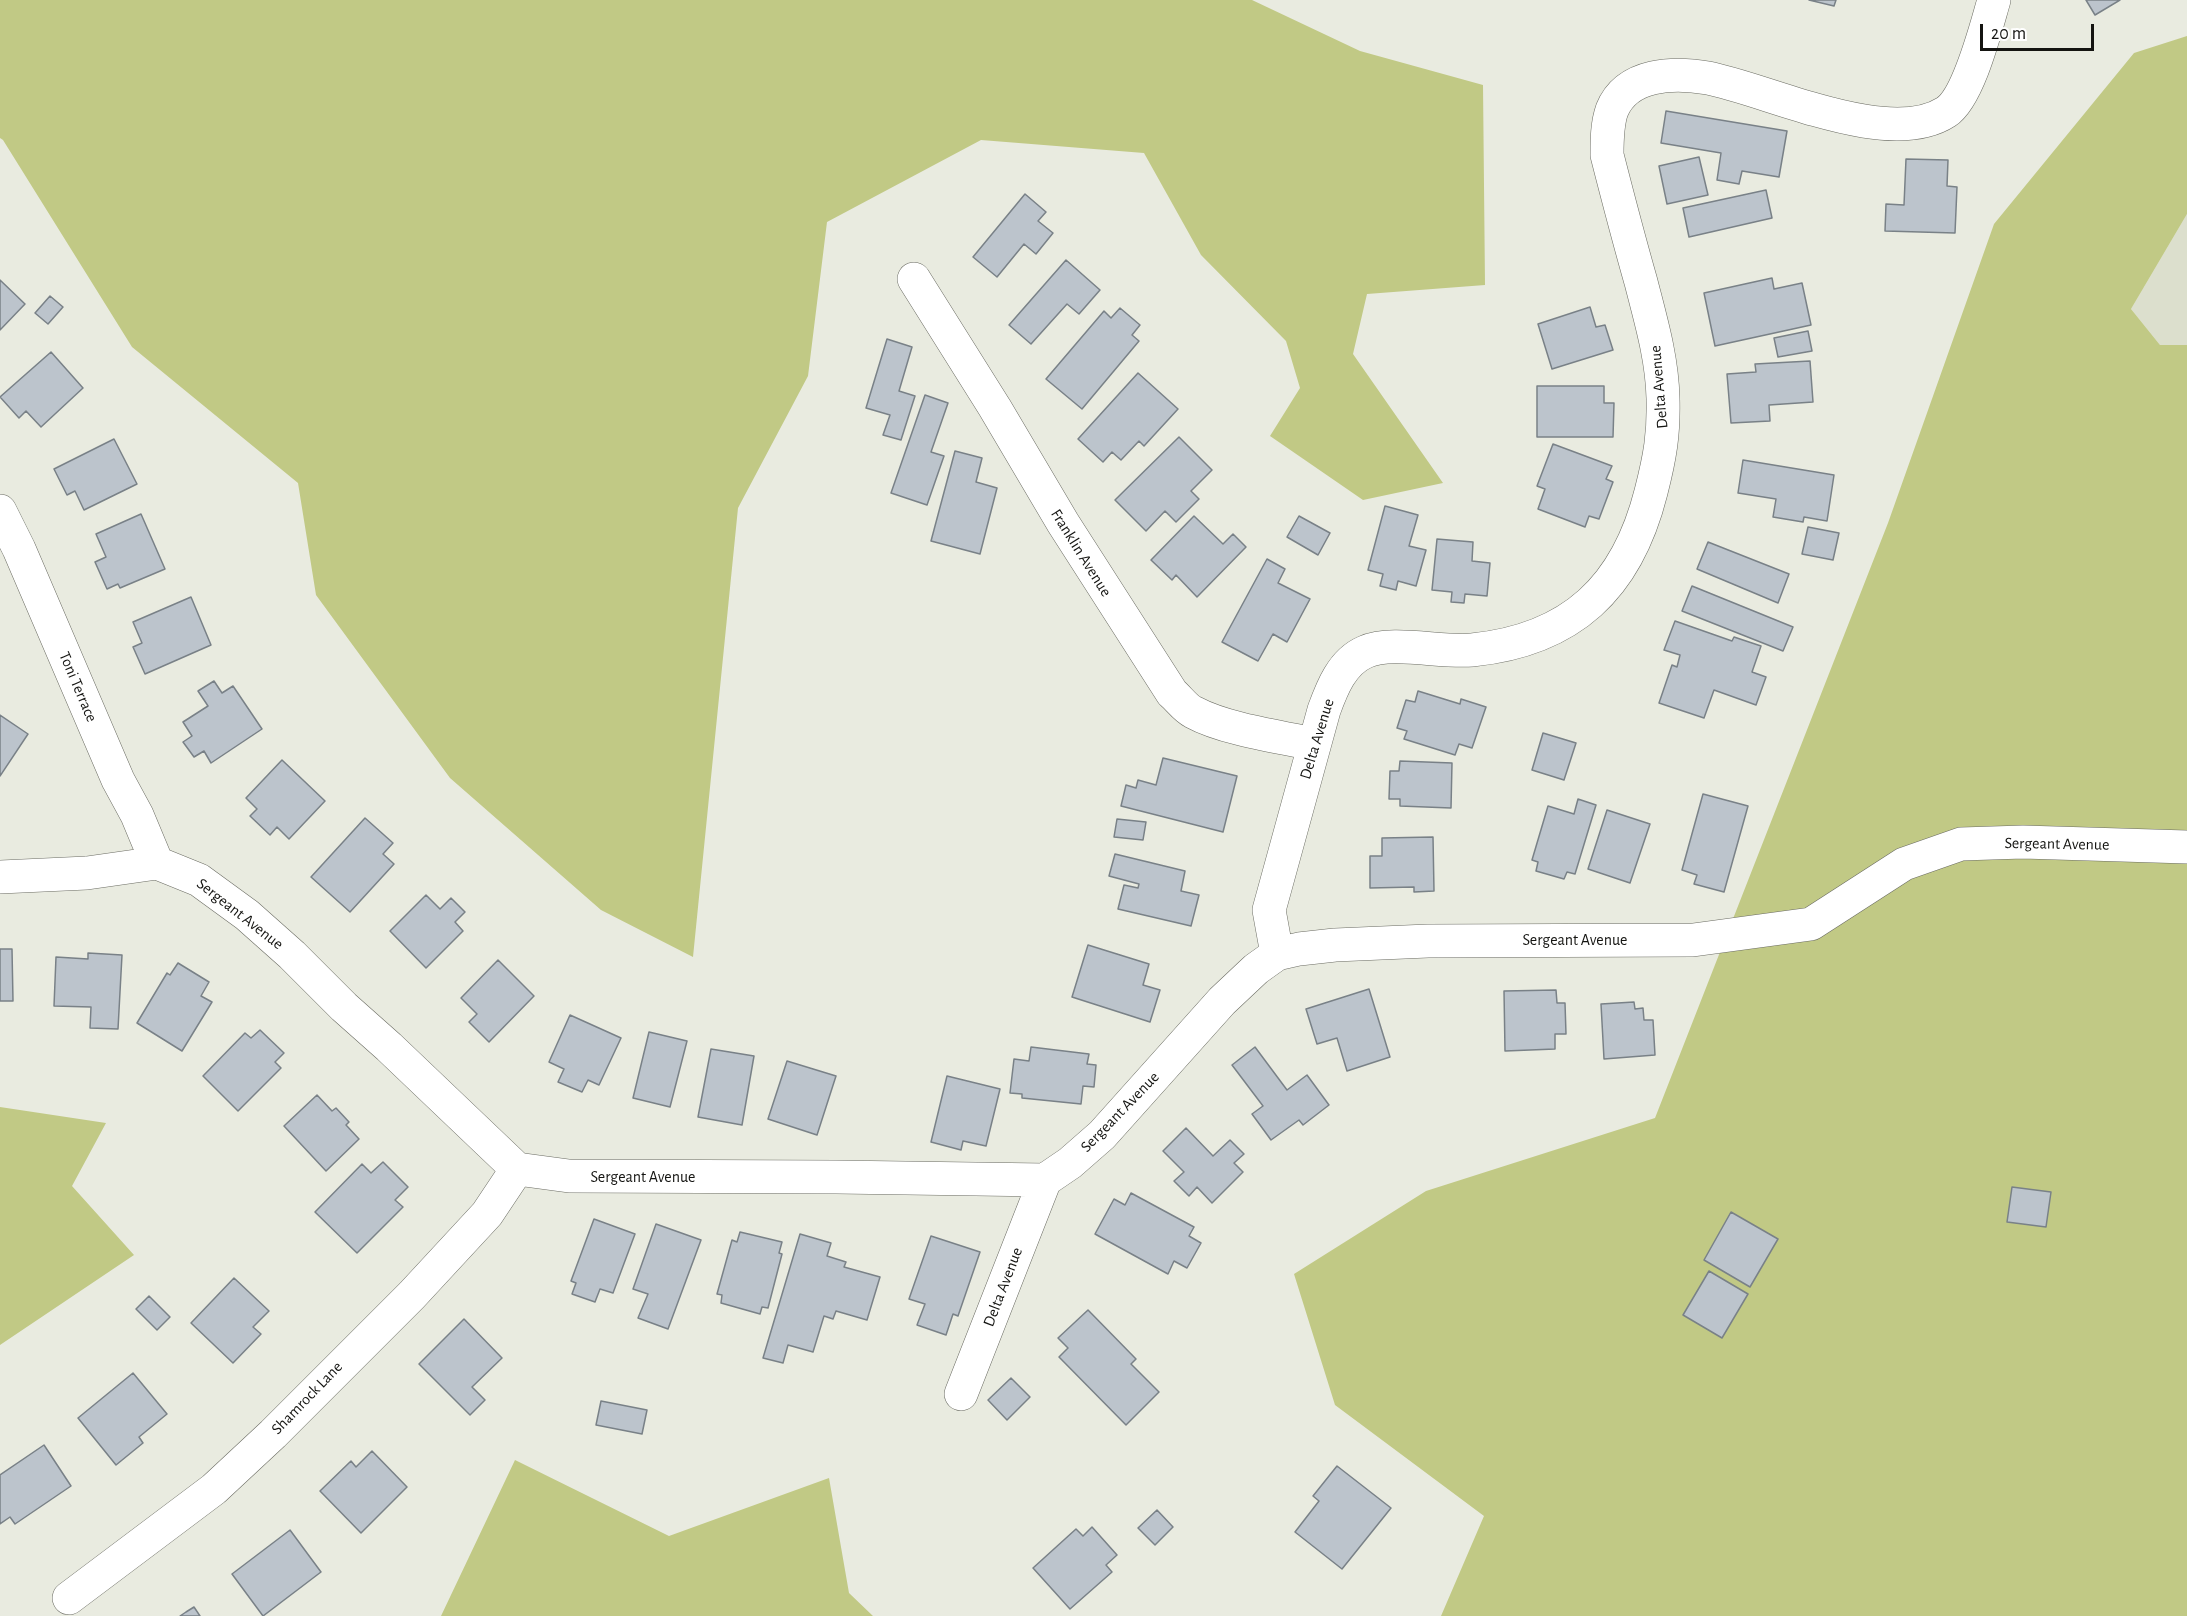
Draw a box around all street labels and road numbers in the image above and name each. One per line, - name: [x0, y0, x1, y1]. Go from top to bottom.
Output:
- street label: Delta Avenue: [1646, 345, 1672, 429]
- street label: Franklin Avenue: [1046, 506, 1116, 600]
- street label: Toni Terrace: [55, 649, 101, 725]
- street label: Delta Avenue: [1296, 696, 1338, 782]
- street label: Sergeant Avenue: [2004, 833, 2110, 855]
- street label: Sergeant Avenue: [193, 874, 287, 954]
- street label: Sergeant Avenue: [1523, 930, 1627, 950]
- street label: Sergeant Avenue: [1077, 1068, 1163, 1156]
- street label: Sergeant Avenue: [591, 1167, 695, 1187]
- street label: Delta Avenue: [979, 1245, 1027, 1329]
- street label: Shamrock Lane: [267, 1357, 347, 1439]

